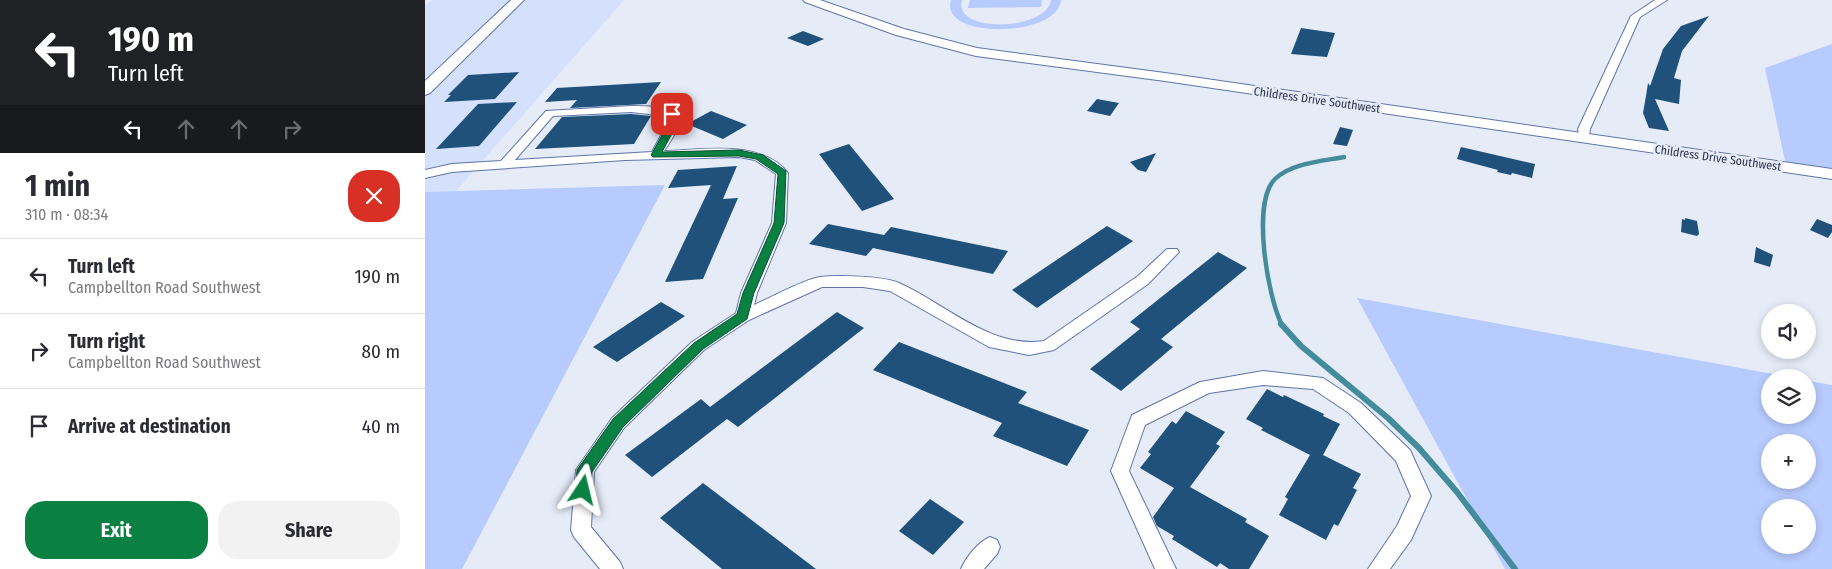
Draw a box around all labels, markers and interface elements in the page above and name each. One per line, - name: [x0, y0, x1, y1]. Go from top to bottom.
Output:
- text: 190 m: [108, 18, 194, 60]
- icon: left: [25, 20, 90, 85]
- text: Turn left: [108, 60, 184, 87]
- street label: Childress Drive Southwest: [1253, 84, 1381, 116]
- pin: [651, 93, 693, 135]
- icon: arrive: [658, 100, 686, 128]
- icon: left: [119, 115, 147, 143]
- icon: ahead: [172, 115, 200, 143]
- icon: ahead: [225, 115, 253, 143]
- icon: right: [278, 115, 306, 143]
- street label: Childress Drive Southwest: [1654, 142, 1782, 174]
- text: 1 min: [25, 168, 90, 204]
- button: close: [348, 170, 400, 222]
- text: 310 m · 08:34: [25, 205, 108, 224]
- text: Turn left: [68, 255, 135, 278]
- icon: left: [25, 262, 53, 290]
- text: 190 m: [354, 265, 400, 288]
- text: Campbellton Road Southwest: [68, 278, 261, 297]
- map controls: [1761, 304, 1816, 554]
- button: sound: [1761, 304, 1816, 359]
- text: Turn right: [68, 330, 145, 353]
- icon: right: [25, 337, 53, 365]
- text: 80 m: [362, 340, 400, 363]
- text: Campbellton Road Southwest: [68, 353, 261, 372]
- button: layers: [1761, 369, 1816, 424]
- icon: arrive: [25, 412, 53, 440]
- text: Arrive at destination: [68, 415, 231, 438]
- text: 40 m: [362, 415, 400, 438]
- button: +: [1761, 434, 1816, 489]
- position arrow: [556, 463, 608, 515]
- button: −: [1761, 499, 1816, 554]
- button: Exit: [25, 501, 208, 559]
- button: Share: [218, 501, 400, 559]

